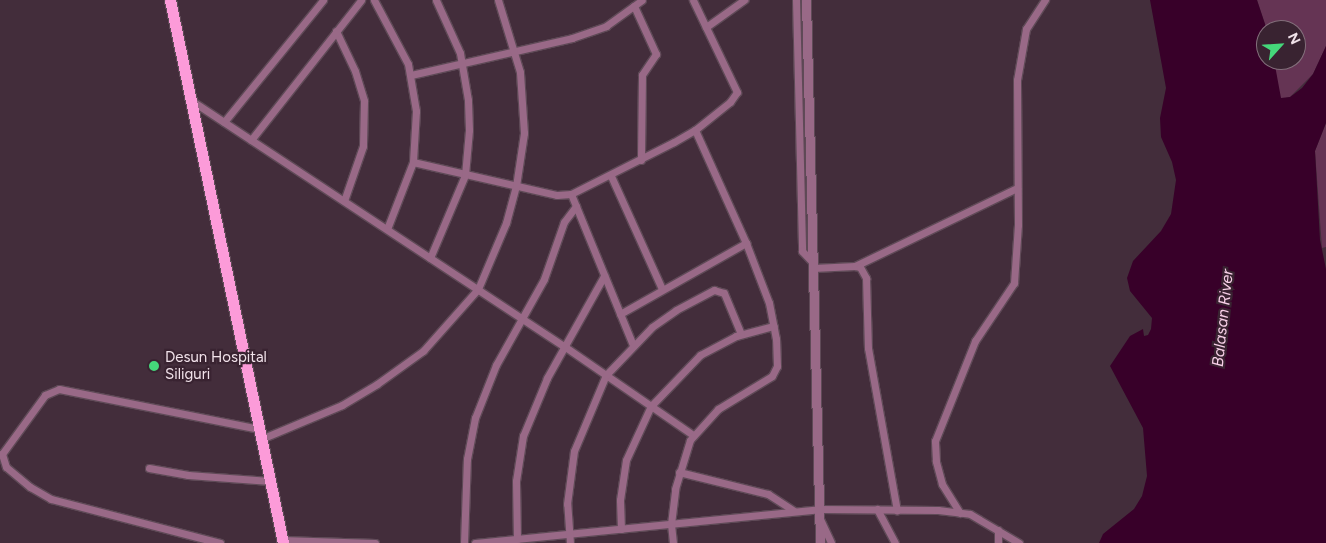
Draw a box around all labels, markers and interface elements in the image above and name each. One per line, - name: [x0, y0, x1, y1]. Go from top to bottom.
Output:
- north arrow: [1256, 20, 1306, 70]
- text: N: [1284, 30, 1304, 47]
- water label: Balasan River: [1208, 268, 1238, 368]
- place label: Desun Hospital Siliguri: [165, 348, 267, 383]
- marker: Desun Hospital Siliguri: [147, 359, 161, 373]

